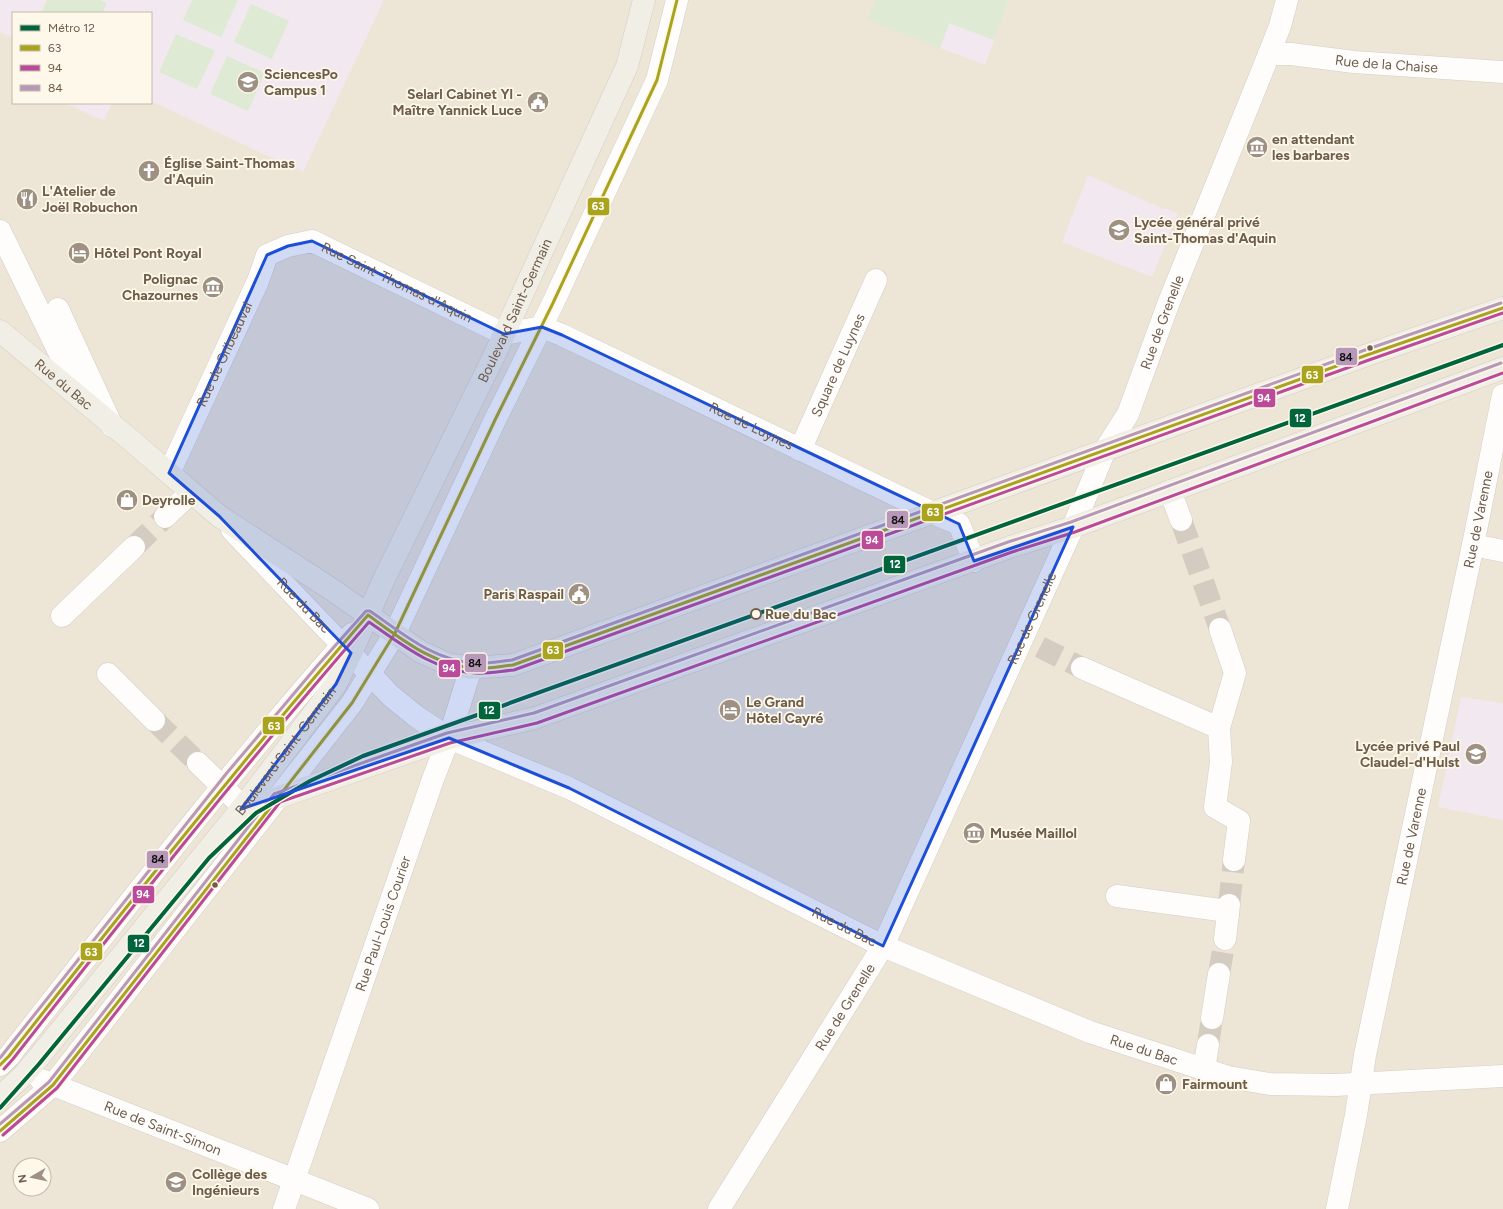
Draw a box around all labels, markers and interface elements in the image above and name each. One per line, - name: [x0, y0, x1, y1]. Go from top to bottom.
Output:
- legend: [12, 12, 152, 104]
- text: Métro 12: [48, 21, 95, 35]
- text: 63: [48, 41, 61, 55]
- street label: Rue de la Chaise: [1334, 52, 1439, 77]
- text: 94: [48, 61, 63, 75]
- place label: SciencesPo Campus 1: [264, 66, 338, 99]
- school or university icon: SciencesPo Campus 1: [235, 69, 261, 95]
- text: 84: [48, 81, 63, 95]
- place label: Selarl Cabinet Yl - Maître Yannick Luce: [393, 86, 522, 119]
- public building icon: Selarl Cabinet Yl - Maître Yannick Luce: [525, 89, 551, 115]
- place label: en attendant les barbares: [1272, 131, 1355, 164]
- museum icon: en attendant les barbares: [1244, 134, 1270, 160]
- place label: Église Saint-Thomas d'Aquin: [164, 155, 295, 188]
- church icon: Église Saint-Thomas d'Aquin: [136, 158, 162, 184]
- place label: L'Atelier de Joël Robuchon: [42, 183, 138, 216]
- restaurant icon: L'Atelier de Joël Robuchon: [14, 186, 40, 212]
- line badge: 63: [587, 197, 610, 216]
- text: 63: [592, 200, 604, 213]
- place label: Lycée général privé Saint-Thomas d'Aquin: [1134, 214, 1276, 247]
- school or university icon: Lycée général privé Saint-Thomas d'Aquin: [1106, 217, 1132, 243]
- street label: Boulevard Saint-Germain: [474, 236, 556, 385]
- street label: Rue Saint-Thomas d'Aquin: [319, 239, 475, 327]
- hotel icon: Hôtel Pont Royal: [66, 240, 92, 266]
- place label: Hôtel Pont Royal: [94, 245, 202, 262]
- place label: Polignac Chazournes: [122, 271, 198, 304]
- street label: Rue de Grenelle: [1137, 272, 1188, 372]
- museum icon: Polignac Chazournes: [200, 274, 226, 300]
- street label: Rue de Gribeauval: [193, 299, 256, 410]
- street label: Square de Luynes: [808, 311, 869, 420]
- unlabelled marker: [1365, 343, 1375, 353]
- line badge: 84: [1335, 347, 1358, 366]
- text: 84: [1339, 351, 1353, 364]
- street label: Rue du Bac: [31, 355, 96, 414]
- line badge: 63: [1301, 365, 1324, 384]
- text: 63: [1306, 369, 1318, 382]
- line badge: 94: [1253, 388, 1276, 408]
- text: 94: [1257, 392, 1271, 405]
- street label: Rue de Luynes: [706, 399, 796, 454]
- line badge: 12: [1289, 408, 1312, 428]
- text: 12: [1294, 412, 1306, 425]
- street label: Rue de Varenne: [1460, 469, 1497, 570]
- shop icon: Deyrolle: [114, 487, 140, 513]
- place label: Deyrolle: [142, 492, 196, 509]
- line badge: 63: [921, 503, 944, 522]
- text: 63: [927, 506, 939, 519]
- line badge: 84: [886, 510, 909, 529]
- text: 84: [891, 514, 905, 527]
- line badge: 94: [861, 530, 884, 550]
- text: 94: [865, 534, 879, 547]
- line badge: 12: [883, 555, 906, 574]
- text: 12: [889, 558, 901, 571]
- street label: Rue de Grenelle: [1004, 569, 1061, 667]
- street label: Rue du Bac: [273, 574, 334, 637]
- public building icon: Paris Raspail: [566, 581, 592, 607]
- place label: Paris Raspail: [483, 586, 564, 603]
- place label: Rue du Bac: [765, 606, 837, 623]
- marker: Rue du Bac: [750, 608, 762, 620]
- line badge: 63: [542, 641, 564, 660]
- text: 63: [547, 644, 559, 657]
- line badge: 84: [464, 653, 487, 673]
- text: 84: [468, 657, 482, 670]
- line badge: 94: [438, 659, 461, 678]
- text: 94: [442, 662, 456, 675]
- street label: Boulevard Saint-Germain: [232, 683, 340, 819]
- place label: Le Grand Hôtel Cayré: [746, 694, 823, 727]
- hotel icon: Le Grand Hôtel Cayré: [717, 697, 743, 723]
- line badge: 12: [478, 701, 501, 720]
- text: 12: [483, 704, 495, 717]
- line badge: 63: [262, 716, 285, 735]
- text: 63: [268, 720, 280, 733]
- place label: Lycée privé Paul Claudel-d'Hulst: [1355, 738, 1460, 771]
- school or university icon: Lycée privé Paul Claudel-d'Hulst: [1463, 741, 1489, 767]
- street label: Rue de Varenne: [1393, 786, 1430, 887]
- museum icon: Musée Maillol: [961, 820, 987, 846]
- place label: Musée Maillol: [990, 825, 1077, 842]
- line badge: 84: [146, 850, 169, 869]
- text: 84: [151, 853, 165, 866]
- street label: Rue Paul-Louis Courier: [352, 853, 415, 994]
- unlabelled marker: [210, 880, 220, 890]
- line badge: 94: [132, 885, 155, 904]
- text: 94: [136, 888, 150, 901]
- street label: Rue du Bac: [809, 904, 880, 951]
- line badge: 12: [127, 934, 150, 953]
- text: 12: [133, 937, 145, 950]
- line badge: 63: [80, 942, 103, 961]
- text: 63: [85, 946, 97, 959]
- street label: Rue de Grenelle: [812, 960, 879, 1054]
- street label: Rue du Bac: [1108, 1031, 1180, 1069]
- shop icon: Fairmount: [1153, 1071, 1179, 1097]
- place label: Fairmount: [1182, 1076, 1248, 1093]
- street label: Rue de Saint-Simon: [102, 1098, 224, 1159]
- north arrow: [12, 1157, 52, 1197]
- place label: Collège des Ingénieurs: [192, 1166, 268, 1199]
- school or university icon: Collège des Ingénieurs: [163, 1169, 189, 1195]
- text: N: [16, 1173, 30, 1184]

